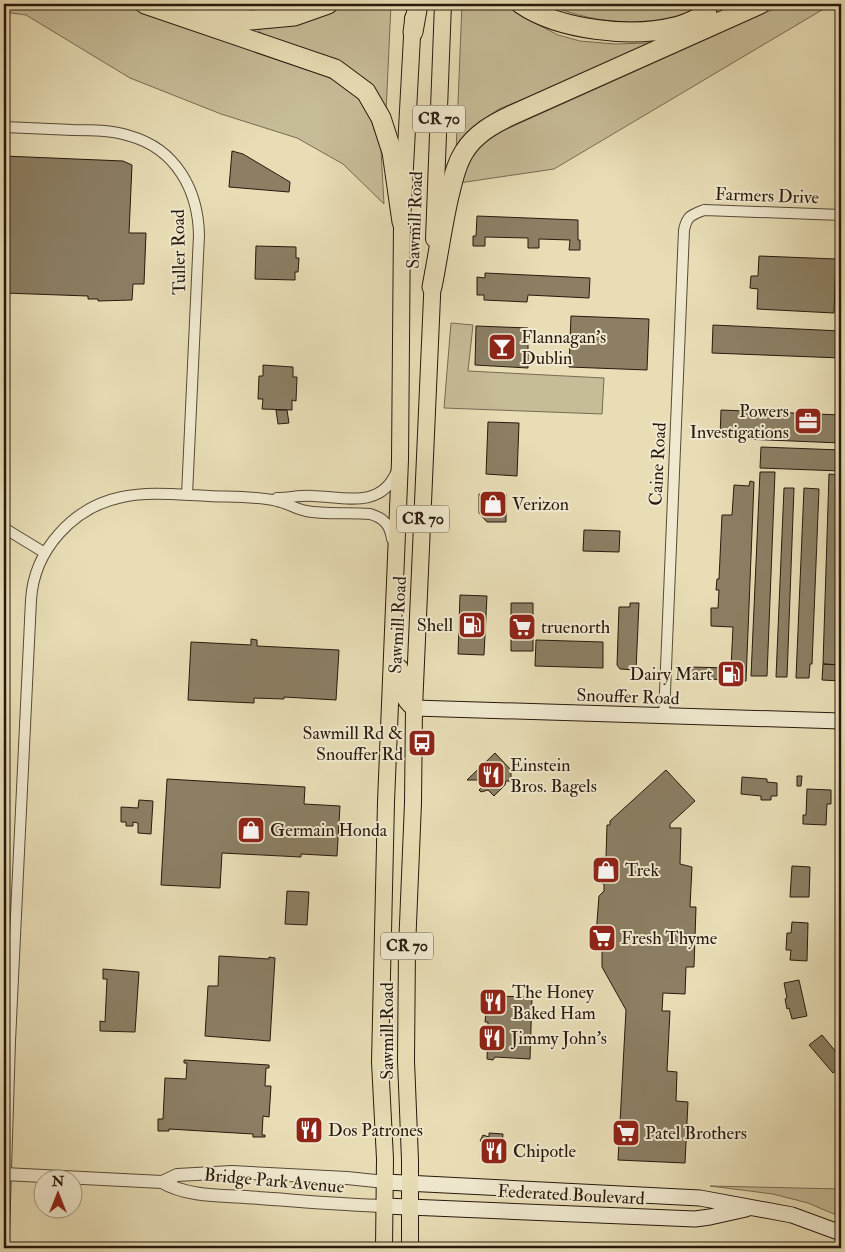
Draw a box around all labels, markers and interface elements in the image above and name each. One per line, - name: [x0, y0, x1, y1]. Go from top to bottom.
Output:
- road number: CR 70: [413, 106, 465, 132]
- street label: Sawmill Road: [402, 171, 428, 269]
- street label: Farmers Drive: [715, 183, 820, 209]
- street label: Tuller Road: [167, 209, 191, 295]
- place label: Flannagan's Dublin: [521, 326, 606, 370]
- bar icon: Flannagan's Dublin: [487, 332, 517, 362]
- place label: Powers Investigations: [690, 400, 789, 444]
- office icon: Powers Investigations: [793, 406, 823, 436]
- street label: Caine Road: [644, 422, 672, 506]
- shop icon: Verizon: [478, 489, 508, 519]
- place label: Verizon: [512, 493, 569, 516]
- road number: CR 70: [397, 506, 449, 532]
- street label: Sawmill Road: [384, 575, 412, 674]
- fuel station icon: Shell: [457, 610, 487, 640]
- supermarket icon: truenorth: [507, 612, 537, 642]
- place label: Shell: [417, 614, 453, 637]
- place label: truenorth: [541, 616, 611, 639]
- fuel station icon: Dairy Mart: [716, 659, 746, 689]
- place label: Dairy Mart: [629, 663, 712, 686]
- street label: Snouffer Road: [576, 684, 680, 710]
- place label: Sawmill Rd & Snouffer Rd: [302, 722, 403, 766]
- bus stop icon: Sawmill Rd & Snouffer Rd: [407, 728, 437, 758]
- place label: Einstein Bros. Bagels: [510, 754, 597, 798]
- restaurant icon: Einstein Bros. Bagels: [476, 760, 506, 790]
- shop icon: Germain Honda: [236, 815, 266, 845]
- place label: Germain Honda: [270, 819, 388, 842]
- shop icon: Trek: [591, 855, 621, 885]
- place label: Trek: [625, 859, 660, 882]
- supermarket icon: Fresh Thyme: [587, 923, 617, 953]
- place label: Fresh Thyme: [621, 927, 718, 950]
- road number: CR 70: [381, 932, 433, 959]
- place label: The Honey Baked Ham: [512, 981, 596, 1025]
- street label: Sawmill Road: [376, 982, 399, 1080]
- restaurant icon: The Honey Baked Ham: [478, 987, 508, 1017]
- restaurant icon: Jimmy John's: [477, 1023, 507, 1053]
- place label: Jimmy John's: [510, 1027, 607, 1050]
- restaurant icon: Dos Patrones: [294, 1115, 324, 1145]
- supermarket icon: Patel Brothers: [611, 1118, 641, 1148]
- place label: Dos Patrones: [328, 1119, 423, 1142]
- place label: Patel Brothers: [645, 1122, 747, 1145]
- restaurant icon: Chipotle: [479, 1136, 509, 1166]
- place label: Chipotle: [513, 1140, 577, 1163]
- street label: Bridge Park Avenue: [203, 1163, 346, 1199]
- north arrow: [32, 1170, 82, 1220]
- text: N: [51, 1173, 65, 1190]
- street label: Federated Boulevard: [497, 1180, 645, 1210]

